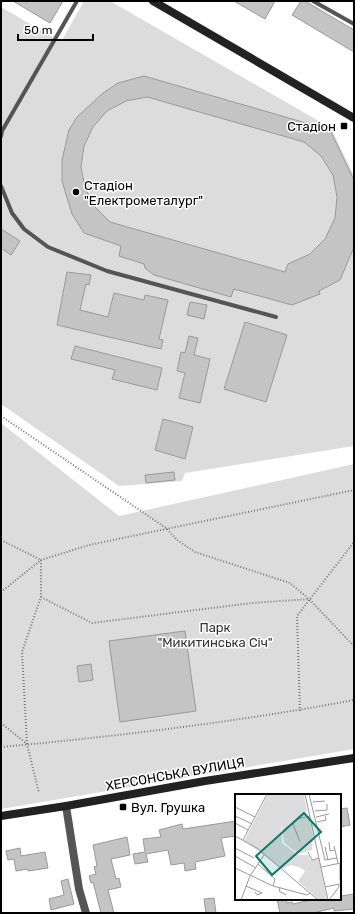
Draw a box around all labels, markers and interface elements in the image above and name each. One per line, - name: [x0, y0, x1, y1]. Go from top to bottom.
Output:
- scale bar: [18, 16, 93, 42]
- text: 50 m: [24, 23, 52, 37]
- place label: Стадіон: [287, 119, 336, 134]
- marker: Стадіон: [339, 121, 349, 131]
- place label: Стадіон "Електрометалург": [84, 178, 203, 208]
- marker: Стадіон "Електрометалург": [71, 187, 81, 197]
- park label: Парк "Микитинська Січ": [157, 620, 273, 650]
- street label: ХЕРСОНСЬКА ВУЛИЦЯ: [104, 754, 246, 794]
- inset map: [235, 794, 341, 900]
- place label: Вул. Грушка: [131, 800, 205, 815]
- marker: Вул. Грушка: [118, 802, 128, 812]

